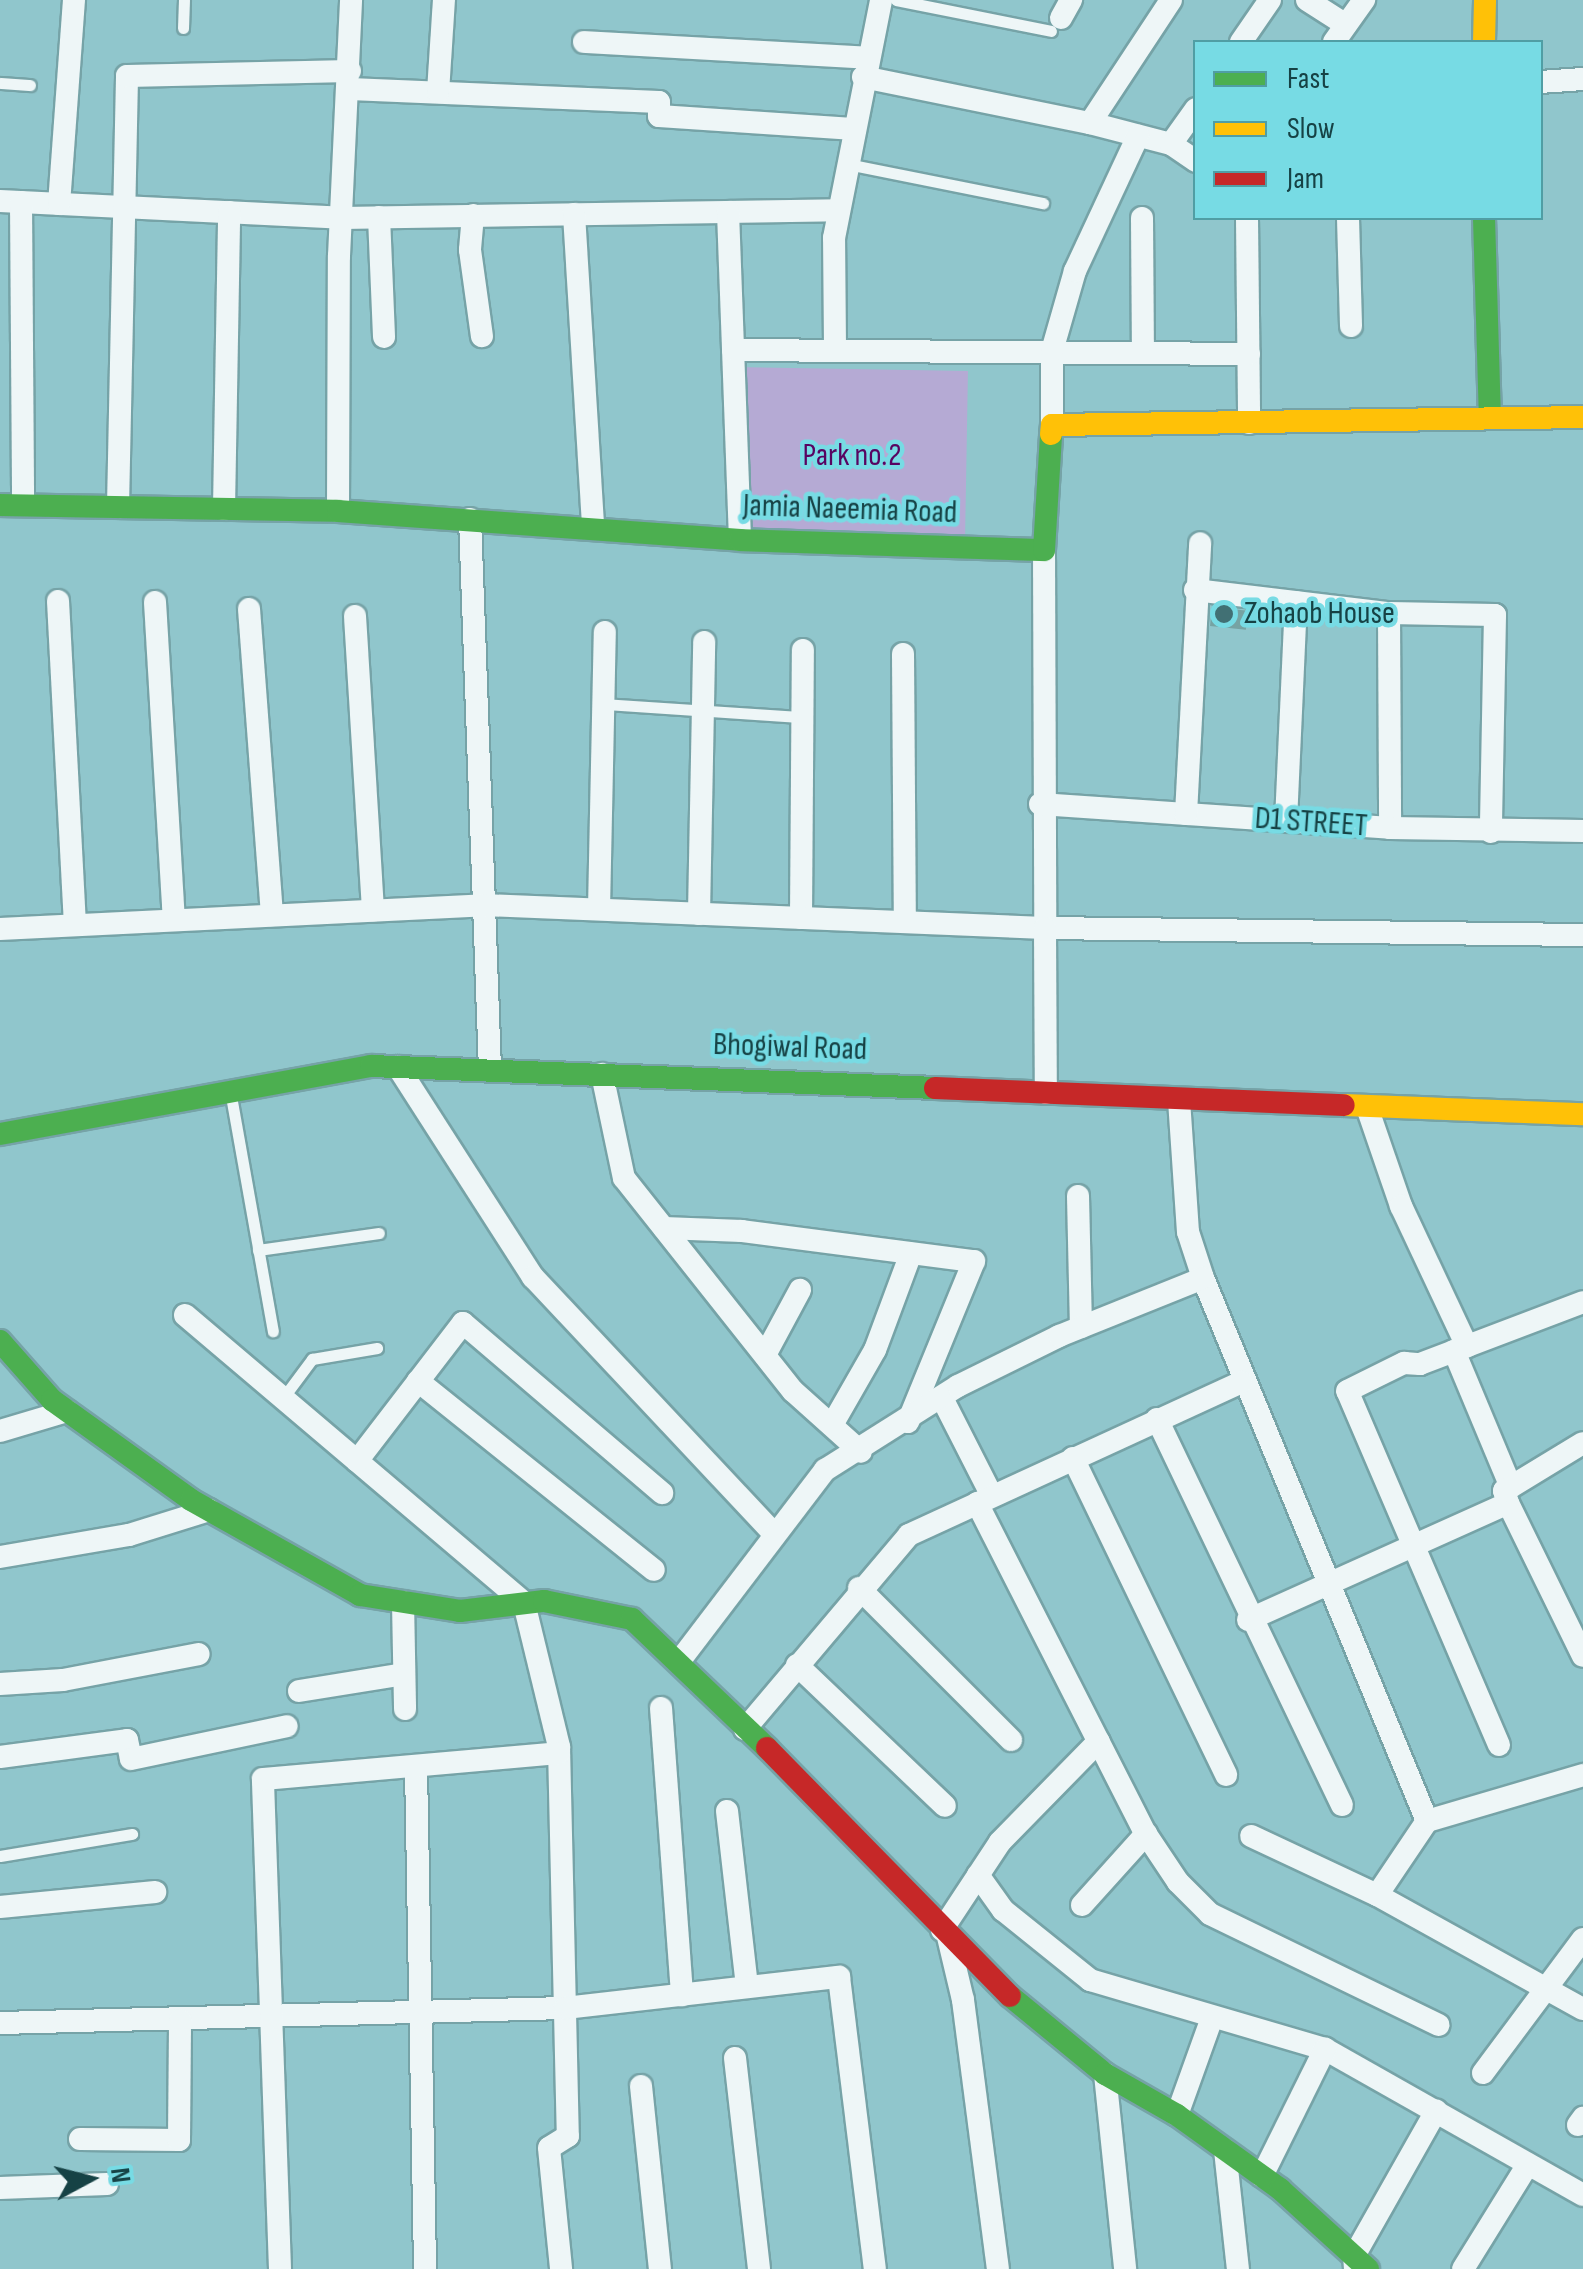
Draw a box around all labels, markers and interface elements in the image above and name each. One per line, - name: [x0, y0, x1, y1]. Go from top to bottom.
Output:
- legend: [1193, 40, 1543, 220]
- text: Fast: [1287, 61, 1329, 97]
- text: Slow: [1287, 111, 1335, 147]
- text: Jam: [1287, 161, 1324, 197]
- park label: Park no.2: [803, 437, 901, 475]
- street label: Jamia Naeemia Road: [742, 487, 958, 533]
- place label: Zohaob House: [1244, 595, 1395, 633]
- marker: Zohaob House: [1213, 603, 1235, 625]
- street label: D1 STREET: [1253, 800, 1369, 846]
- street label: Bhogiwal Road: [712, 1026, 868, 1070]
- north arrow: [40, 2129, 140, 2229]
- text: N: [103, 2166, 138, 2185]

